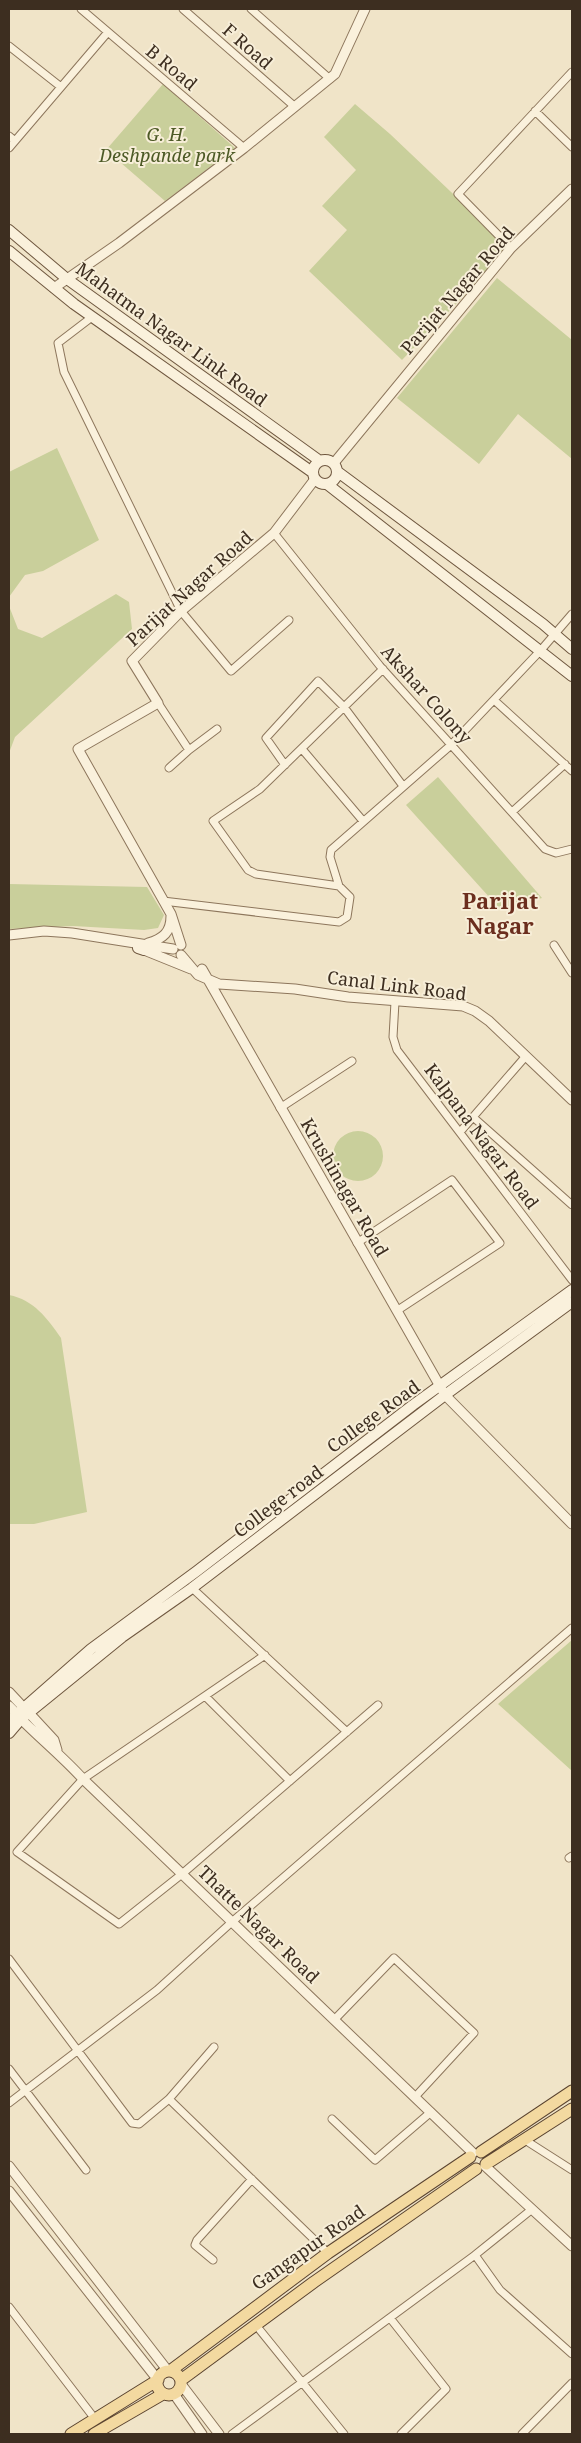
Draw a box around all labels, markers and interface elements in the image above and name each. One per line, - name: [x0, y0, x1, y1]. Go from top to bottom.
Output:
- street label: F Road: [218, 18, 278, 74]
- street label: B Road: [141, 39, 203, 95]
- park label: G. H. Deshpande park: [98, 122, 236, 167]
- street label: Parijat Nagar Road: [395, 221, 519, 359]
- street label: Mahatma Nagar Link Road: [72, 256, 272, 412]
- street label: Parijat Nagar Road: [121, 525, 257, 651]
- street label: Akshar Colony: [376, 640, 478, 749]
- district label: Parijat Nagar: [462, 885, 538, 940]
- street label: Canal Link Road: [326, 965, 468, 1005]
- street label: Kalpana Nagar Road: [419, 1058, 545, 1214]
- street label: Krushinagar Road: [296, 1113, 394, 1261]
- street label: College Road: [322, 1374, 424, 1458]
- street label: College road: [228, 1459, 328, 1543]
- street label: Thatte Nagar Road: [193, 1860, 325, 1988]
- street label: Gangapur Road: [246, 2199, 370, 2295]

